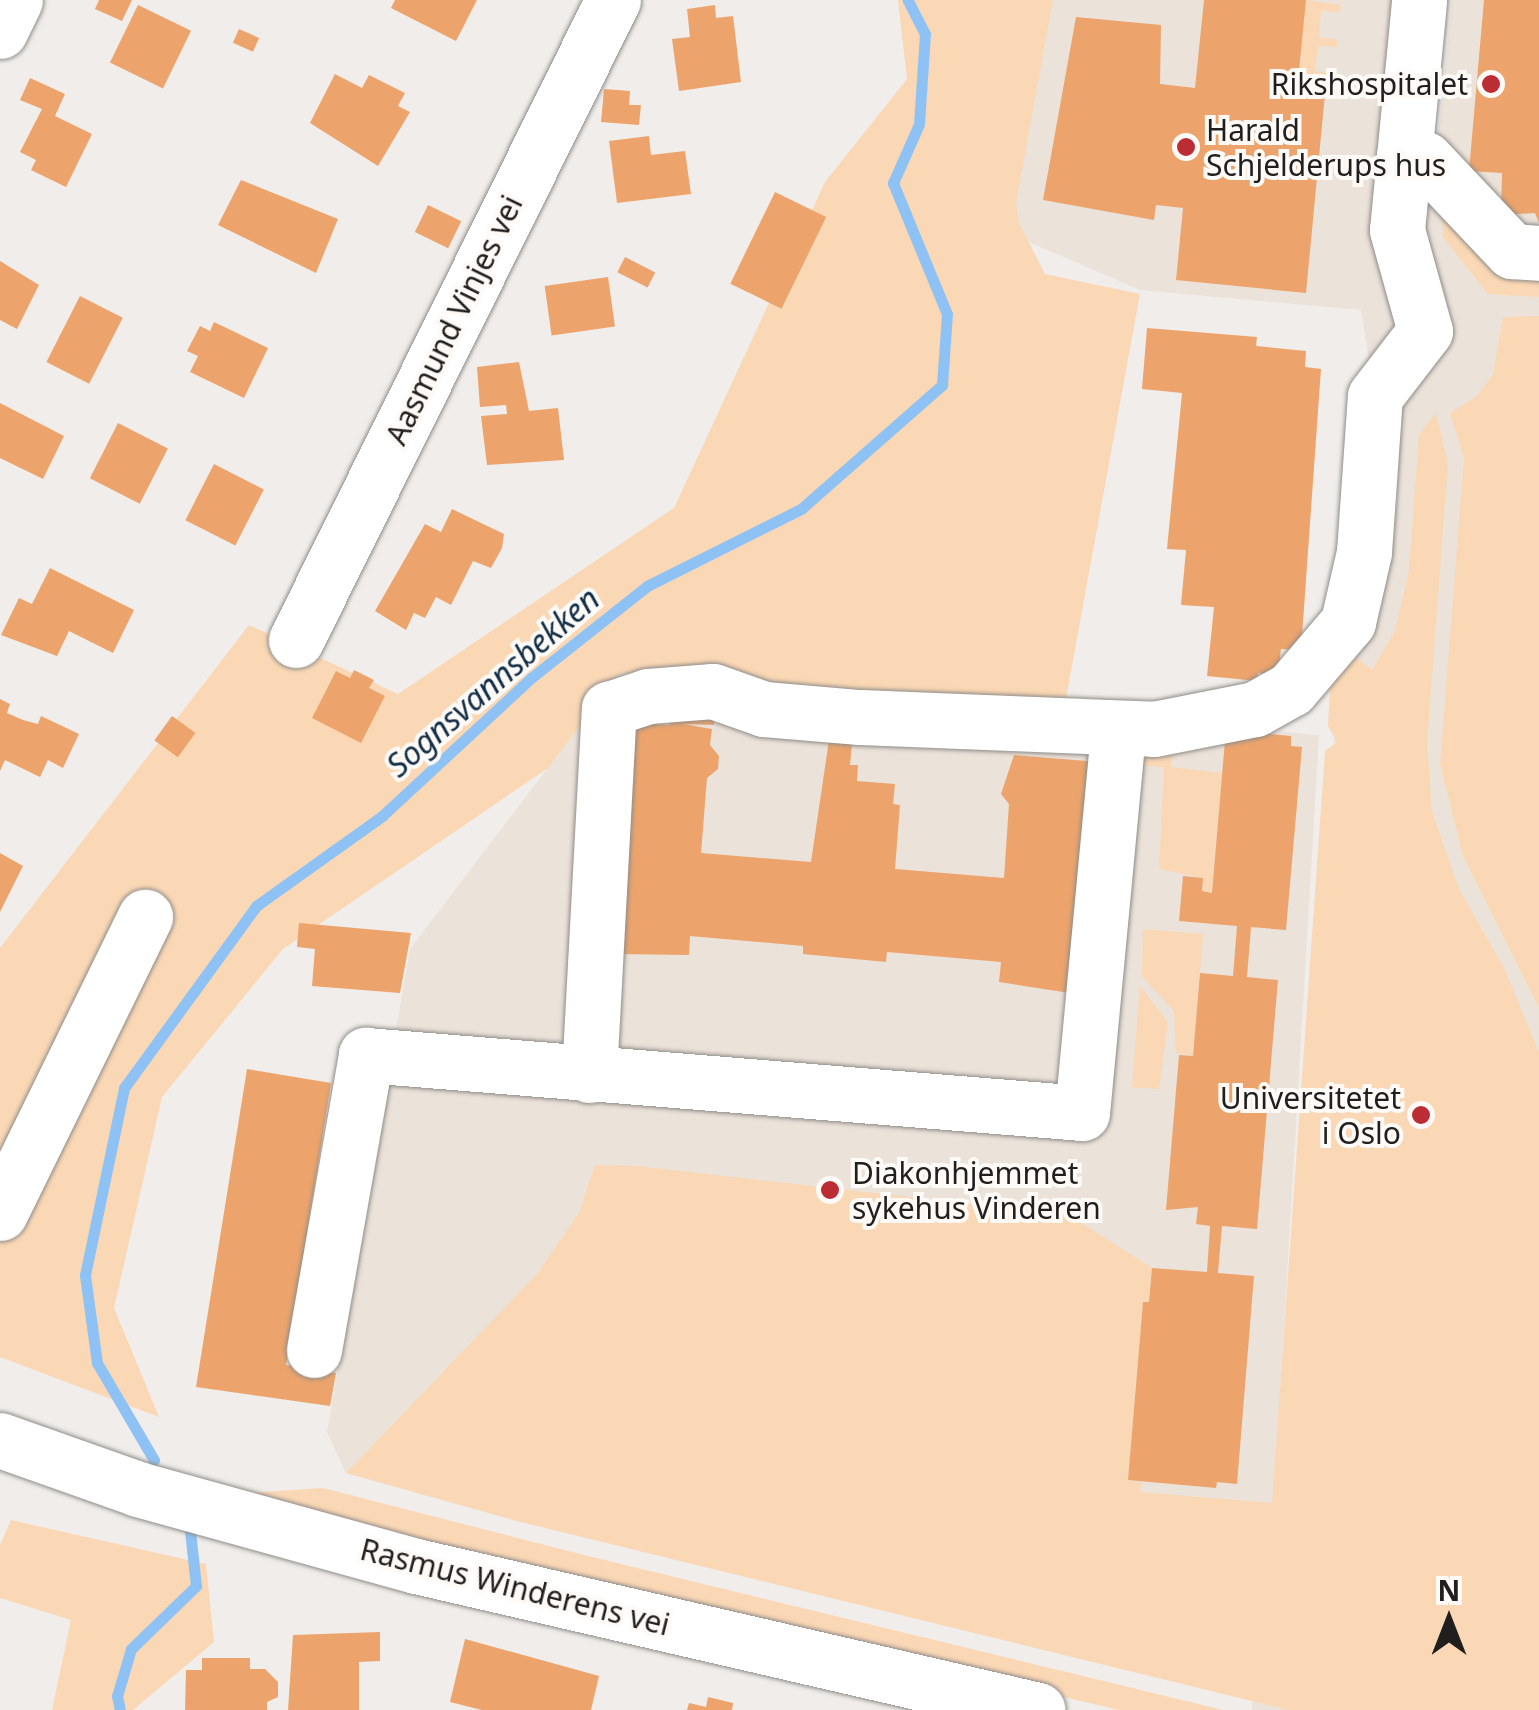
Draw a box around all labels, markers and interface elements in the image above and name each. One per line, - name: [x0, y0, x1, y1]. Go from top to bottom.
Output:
- place label: Rikshospitalet: [1271, 66, 1468, 102]
- marker: Rikshospitalet: [1478, 71, 1504, 97]
- place label: Harald Schjelderups hus: [1206, 112, 1446, 182]
- marker: Harald Schjelderups hus: [1175, 136, 1197, 158]
- street label: Aasmund Vinjes vei: [378, 190, 530, 450]
- water label: Sognsvannsbekken: [379, 579, 607, 785]
- place label: Universitetet i Oslo: [1220, 1080, 1401, 1150]
- marker: Universitetet i Oslo: [1410, 1104, 1432, 1126]
- place label: Diakonhjemmet sykehus Vinderen: [852, 1155, 1101, 1226]
- marker: Diakonhjemmet sykehus Vinderen: [817, 1177, 843, 1203]
- street label: Rasmus Winderens vei: [357, 1531, 673, 1643]
- north arrow: [1399, 1570, 1499, 1670]
- text: N: [1438, 1571, 1460, 1609]

